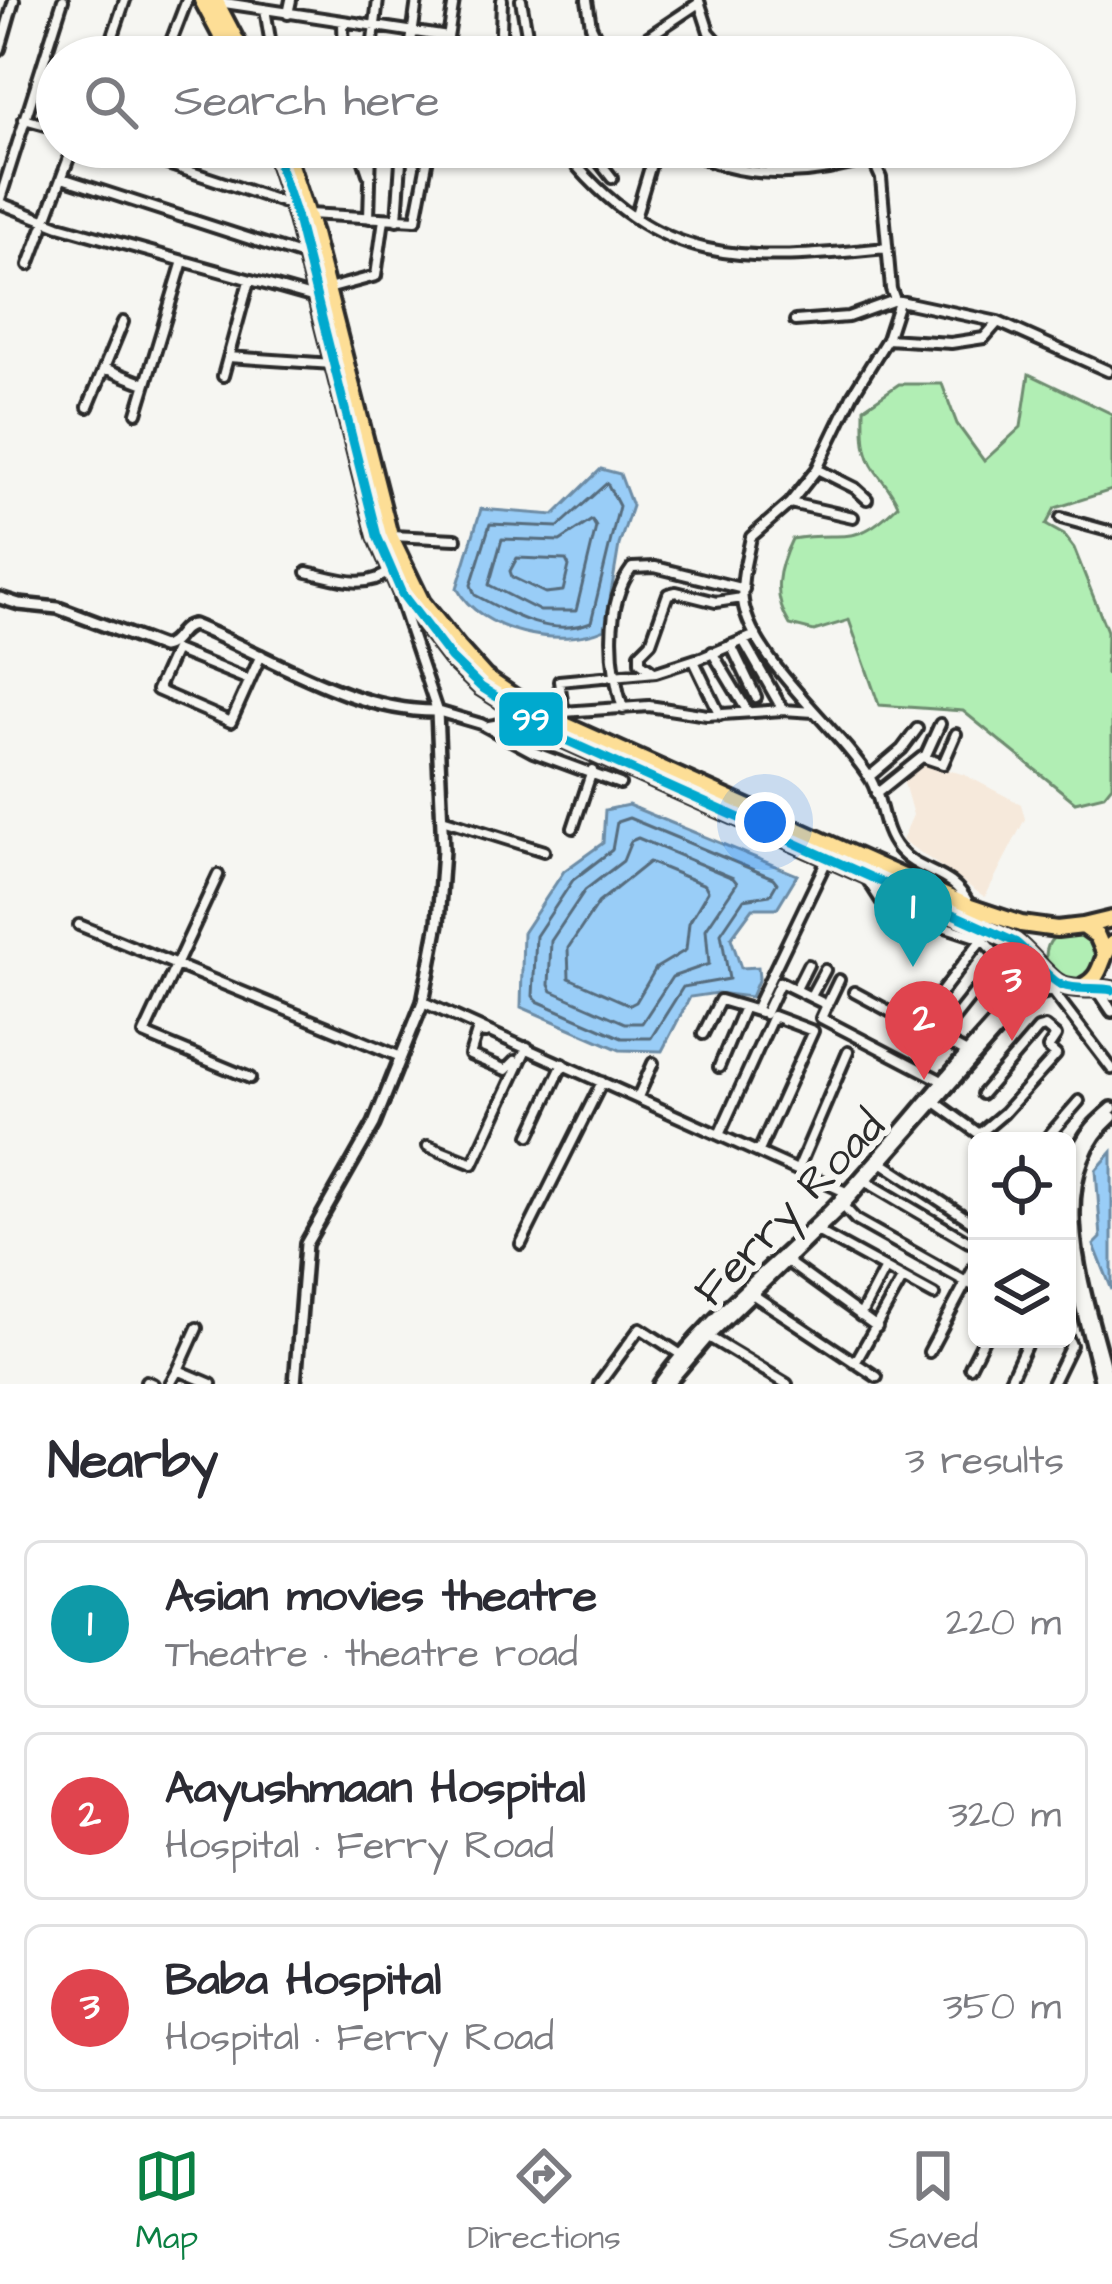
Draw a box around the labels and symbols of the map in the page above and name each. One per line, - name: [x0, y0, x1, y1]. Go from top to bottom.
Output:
- line badge: 99: [497, 690, 565, 748]
- text: 99: [512, 697, 550, 743]
- your location: [735, 792, 795, 852]
- pin: 1: [874, 868, 952, 967]
- pin: 3: [973, 942, 1051, 1041]
- pin: 2: [885, 981, 963, 1080]
- street label: Ferry Road: [681, 1097, 900, 1322]

